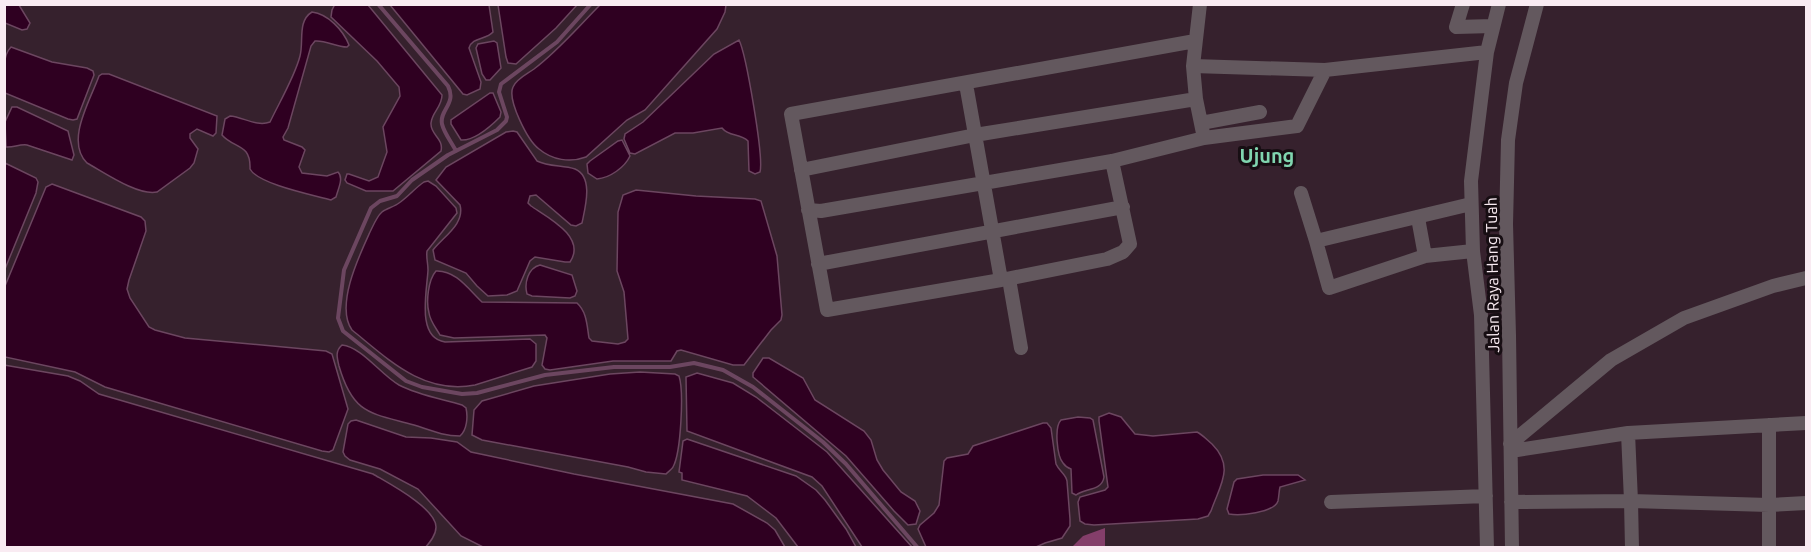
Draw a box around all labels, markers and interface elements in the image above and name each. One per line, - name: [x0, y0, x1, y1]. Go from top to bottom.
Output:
- district label: Ujung: [1240, 144, 1294, 167]
- street label: Jalan Raya Hang Tuah: [1482, 197, 1502, 353]

